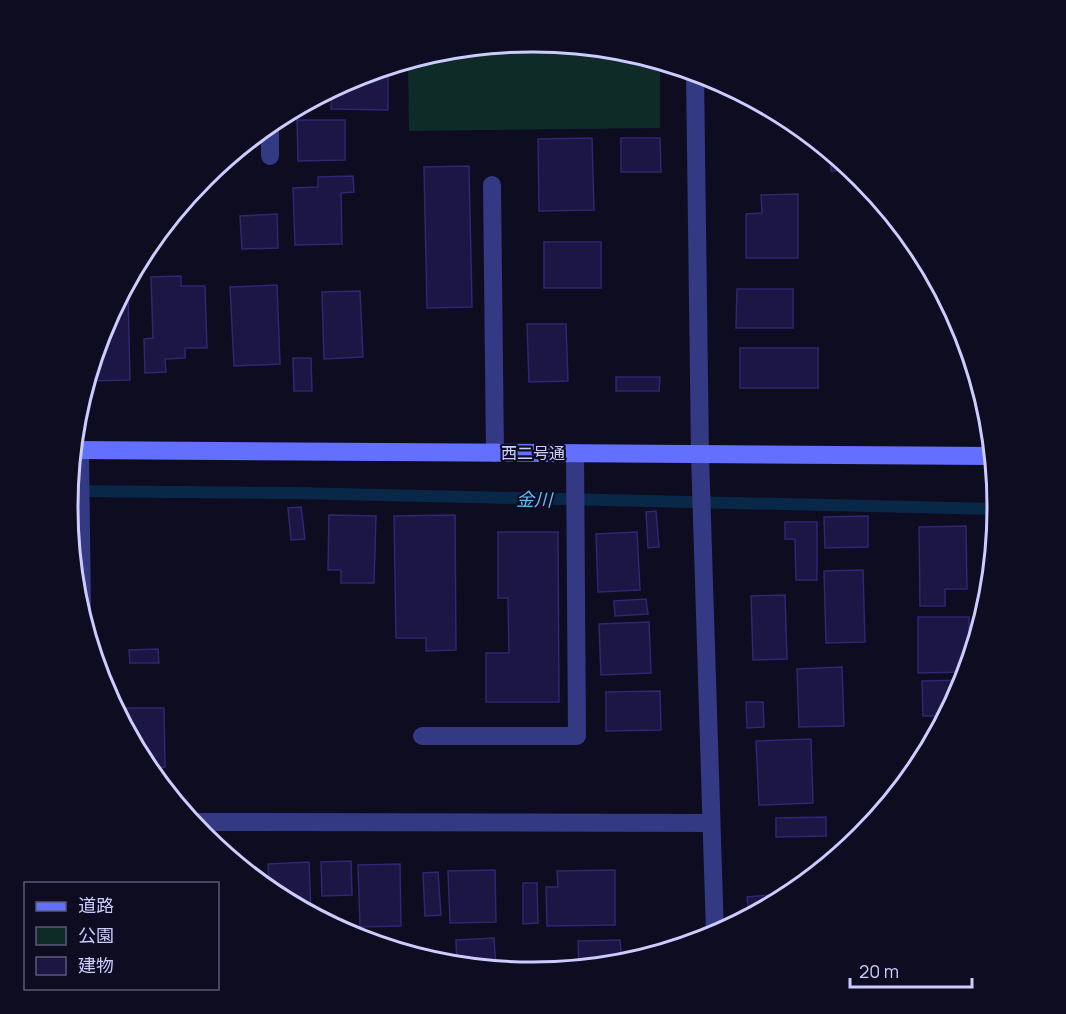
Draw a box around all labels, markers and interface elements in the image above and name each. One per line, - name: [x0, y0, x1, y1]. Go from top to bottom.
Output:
- street label: 西二号通: [501, 442, 565, 464]
- water label: 金川: [516, 487, 554, 511]
- legend: [24, 882, 219, 990]
- text: 道路: [78, 893, 114, 917]
- text: 公園: [78, 923, 114, 947]
- scale bar: [850, 951, 972, 989]
- text: 建物: [78, 953, 114, 977]
- text: 20 m: [859, 959, 899, 983]

